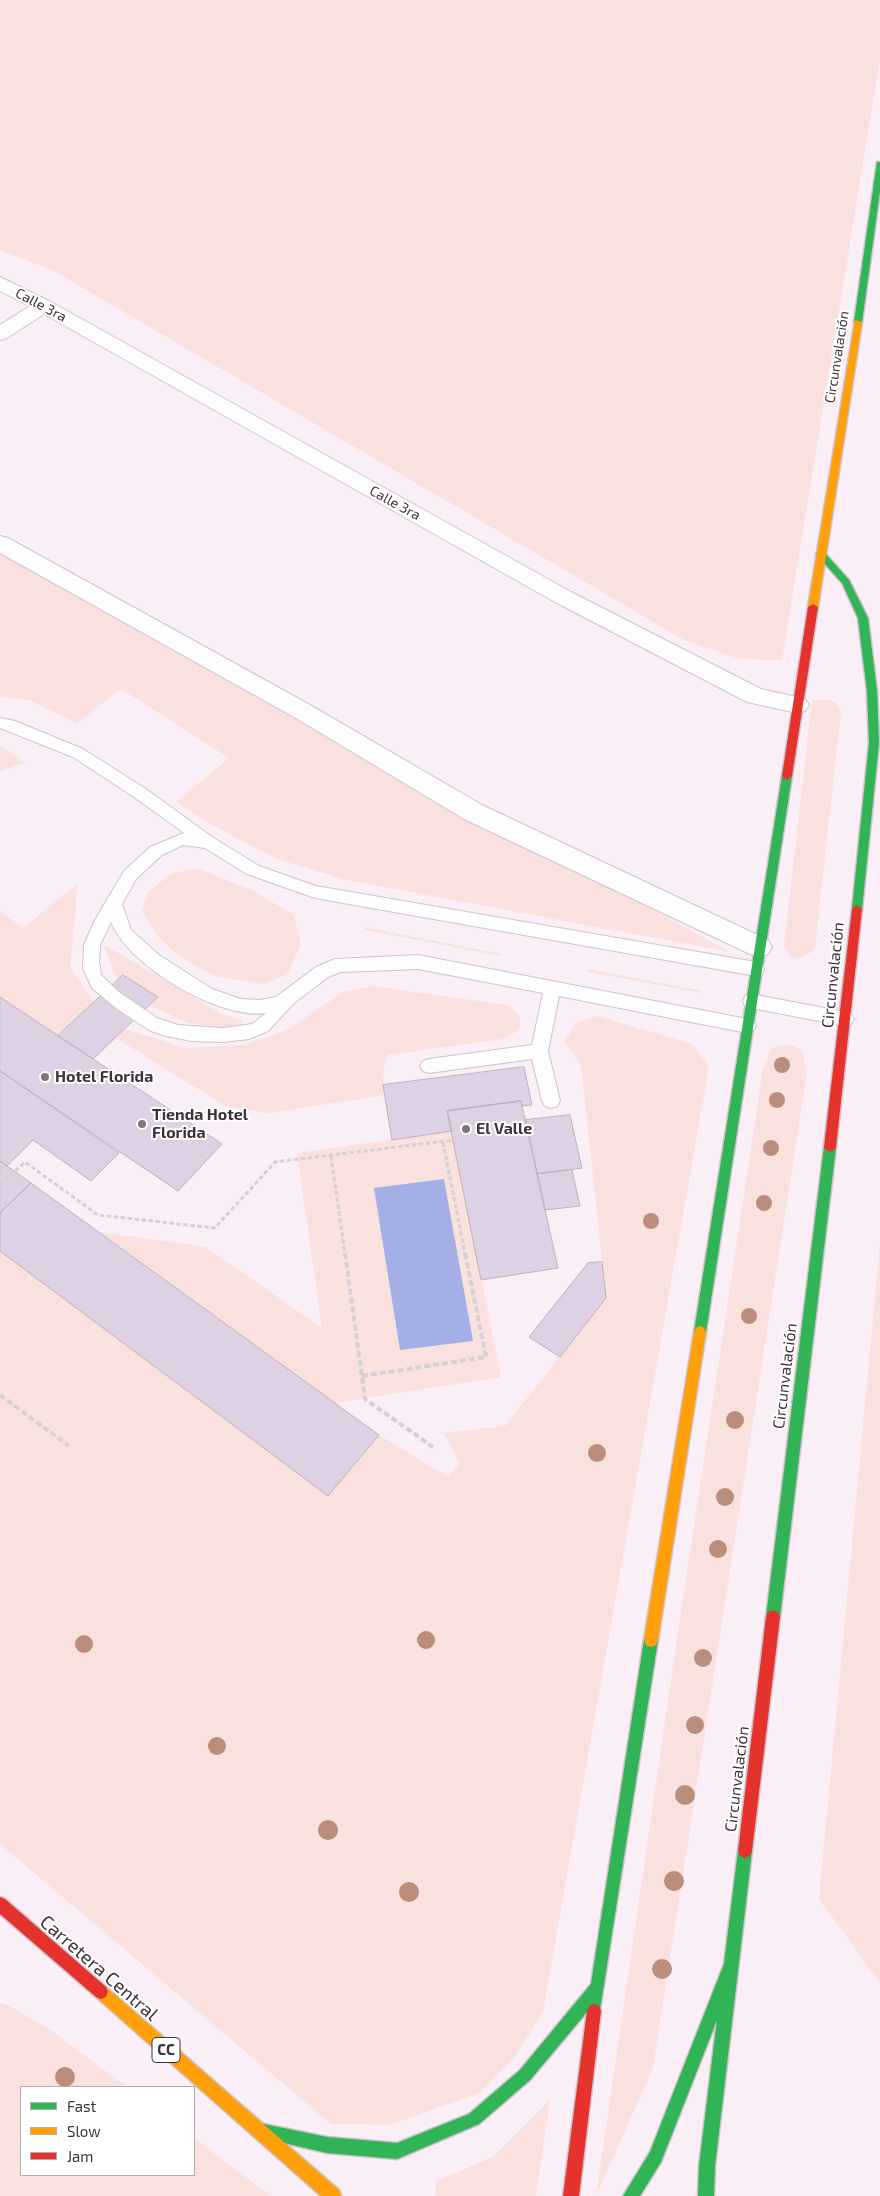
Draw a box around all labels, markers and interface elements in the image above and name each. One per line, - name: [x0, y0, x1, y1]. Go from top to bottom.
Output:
- street label: Calle 3ra: [12, 285, 70, 325]
- street label: Circunvalación: [821, 310, 853, 404]
- street label: Calle 3ra: [367, 482, 423, 524]
- street label: Circunvalación: [818, 921, 848, 1029]
- place label: Hotel Florida: [55, 1067, 153, 1087]
- marker: Hotel Florida: [39, 1071, 51, 1083]
- place label: Tienda Hotel Florida: [152, 1105, 248, 1143]
- marker: Tienda Hotel Florida: [136, 1118, 148, 1130]
- place label: El Valle: [476, 1119, 532, 1139]
- marker: El Valle: [460, 1123, 472, 1135]
- street label: Circunvalación: [769, 1322, 801, 1430]
- street label: Circunvalación: [721, 1725, 753, 1833]
- street label: Carretera Central: [35, 1910, 163, 2026]
- road number: CC: [152, 2038, 180, 2062]
- legend: [20, 2086, 195, 2176]
- text: Fast: [67, 2097, 96, 2115]
- text: Slow: [67, 2122, 101, 2140]
- text: Jam: [67, 2147, 93, 2165]

